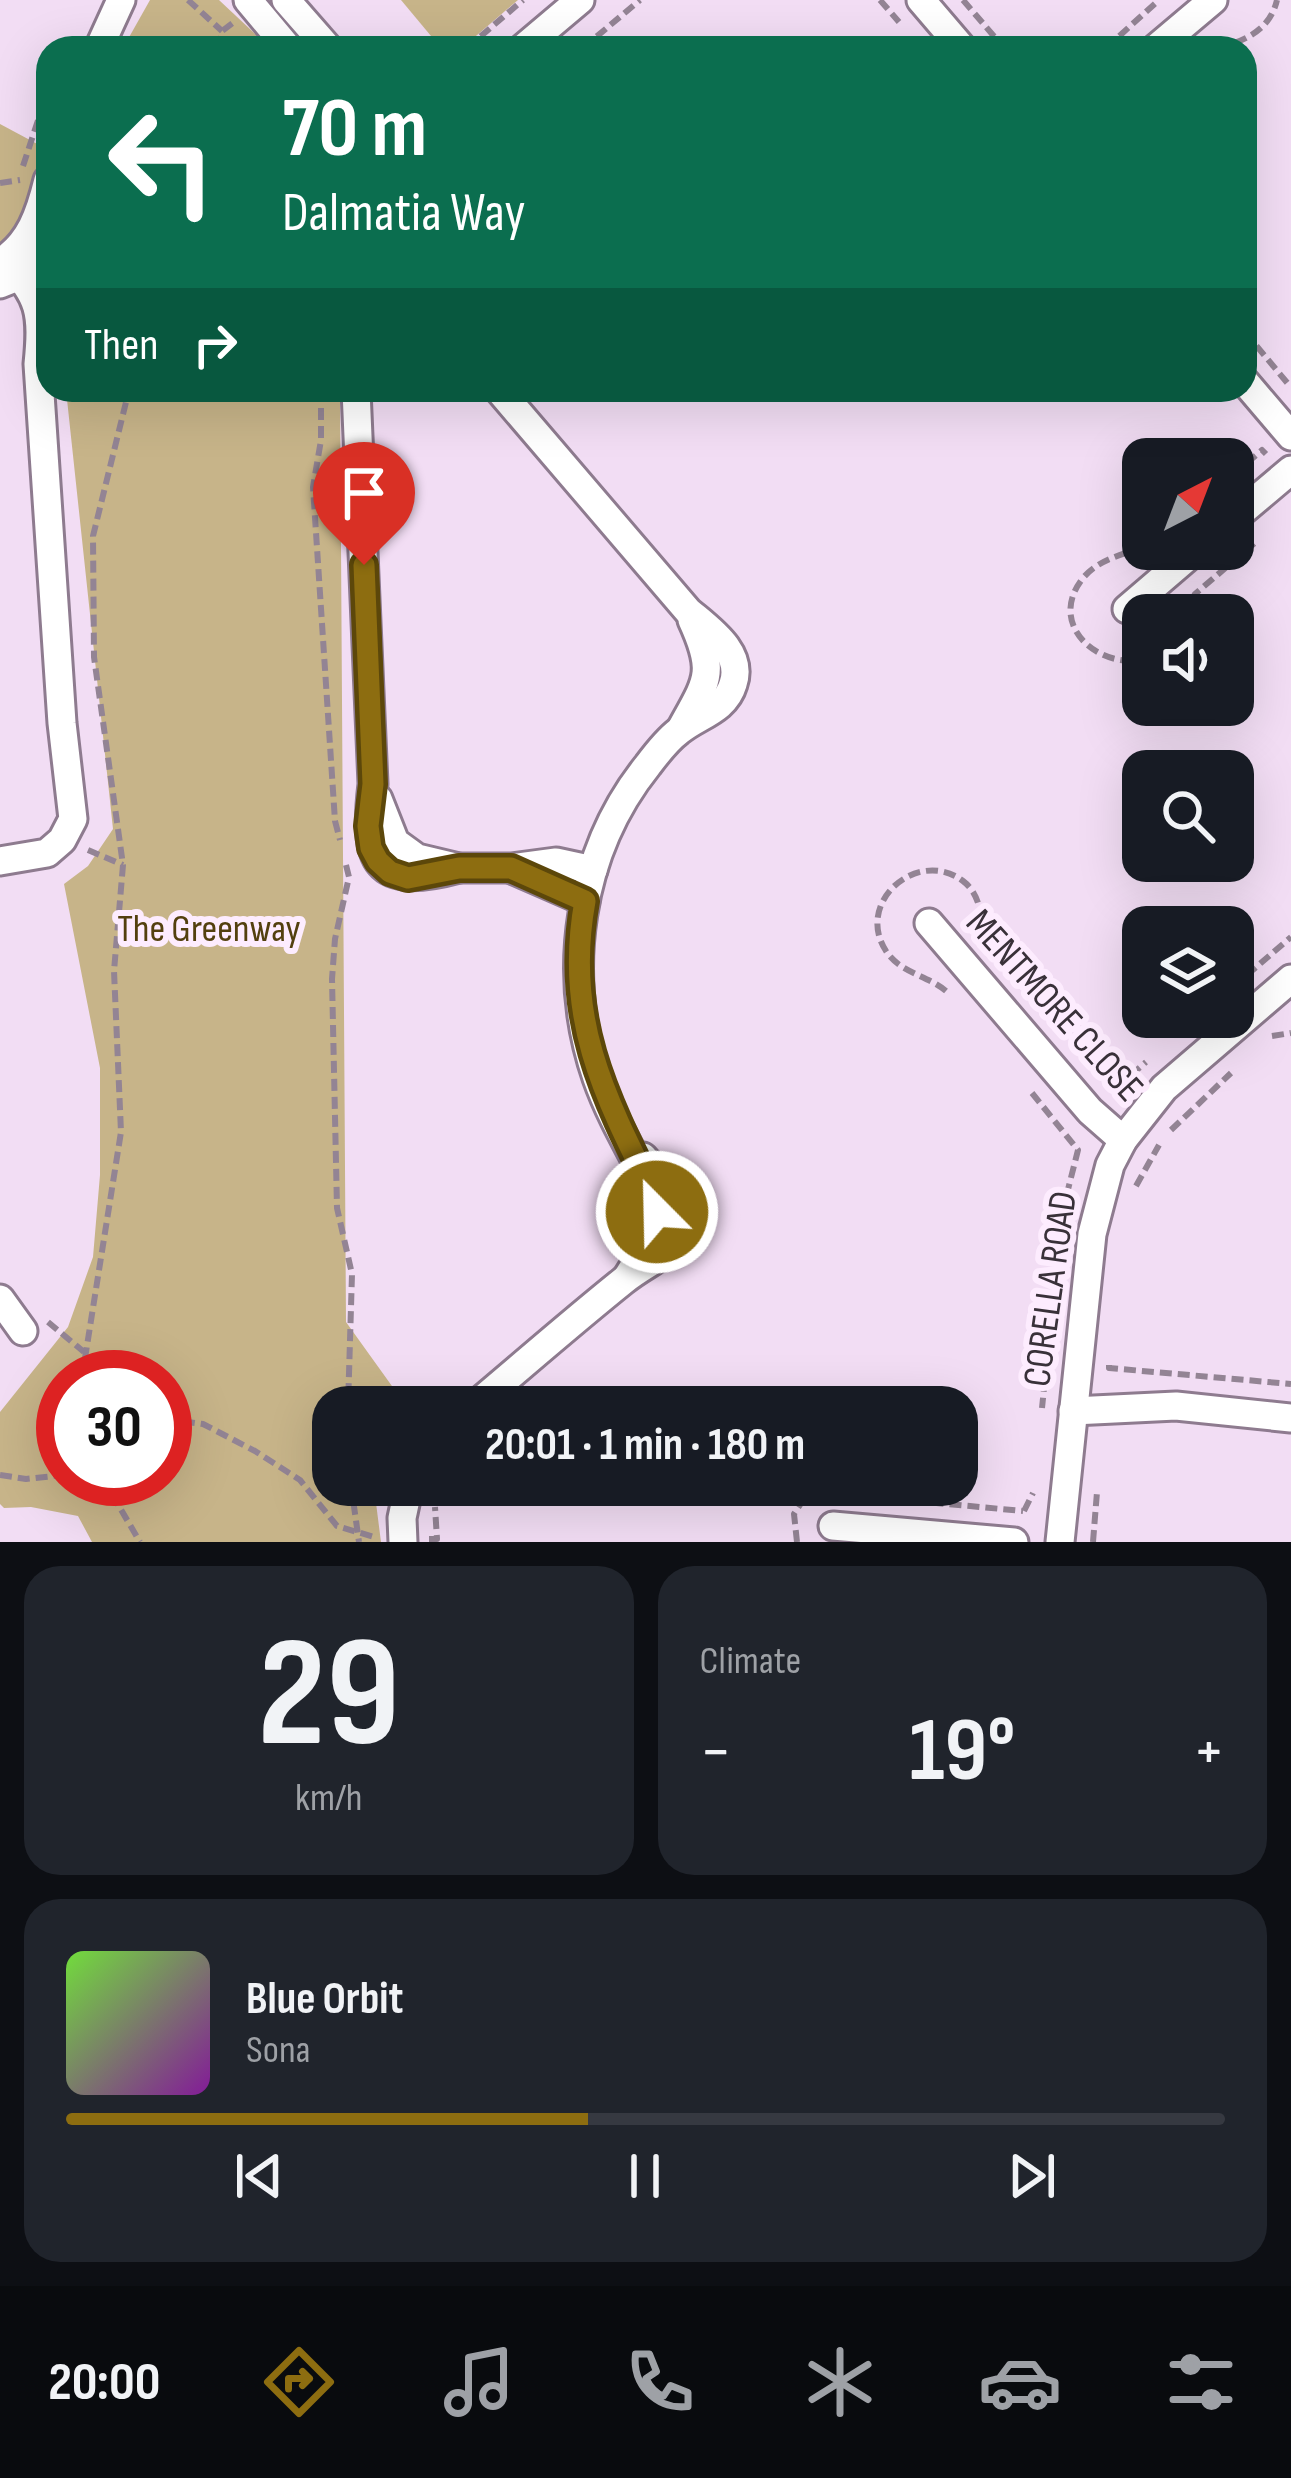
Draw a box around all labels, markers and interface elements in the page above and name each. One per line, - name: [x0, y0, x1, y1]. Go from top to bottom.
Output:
- text: 70 m: [282, 79, 427, 180]
- icon: left: [84, 84, 240, 240]
- text: Dalmatia Way: [282, 181, 525, 246]
- icon: right: [182, 312, 248, 378]
- text: Then: [84, 318, 158, 373]
- north arrow: [1122, 438, 1254, 570]
- map controls: [1122, 438, 1254, 1038]
- pin: [313, 442, 415, 565]
- icon: arrive: [331, 460, 397, 526]
- button: sound: [1122, 594, 1254, 726]
- button: search: [1122, 750, 1254, 882]
- street label: MENTMORE CLOSE: [956, 900, 1152, 1112]
- park label: The Greenway: [117, 906, 301, 953]
- button: layers: [1122, 906, 1254, 1038]
- position arrow: [594, 1149, 720, 1275]
- street label: CORELLA ROAD: [1014, 1188, 1088, 1390]
- speed limit sign: 30: [36, 1350, 192, 1506]
- text: 20:01 · 1 min · 180 m: [485, 1418, 805, 1473]
- text: 29: [258, 1603, 400, 1790]
- text: Climate: [700, 1638, 801, 1685]
- text: 19°: [909, 1698, 1015, 1806]
- text: −: [700, 1713, 732, 1792]
- text: +: [1193, 1713, 1225, 1792]
- text: km/h: [295, 1775, 362, 1822]
- text: Blue Orbit: [246, 1972, 403, 2027]
- text: Sona: [246, 2027, 311, 2074]
- icon: previous: [226, 2143, 292, 2209]
- icon: pause: [612, 2143, 678, 2209]
- icon: next: [999, 2143, 1065, 2209]
- icon: directions: [257, 2340, 341, 2424]
- icon: music: [437, 2340, 521, 2424]
- icon: phone: [618, 2340, 702, 2424]
- icon: climate: [798, 2340, 882, 2424]
- icon: car: [978, 2340, 1062, 2424]
- icon: filters: [1159, 2340, 1243, 2424]
- text: 20:00: [48, 2350, 160, 2415]

